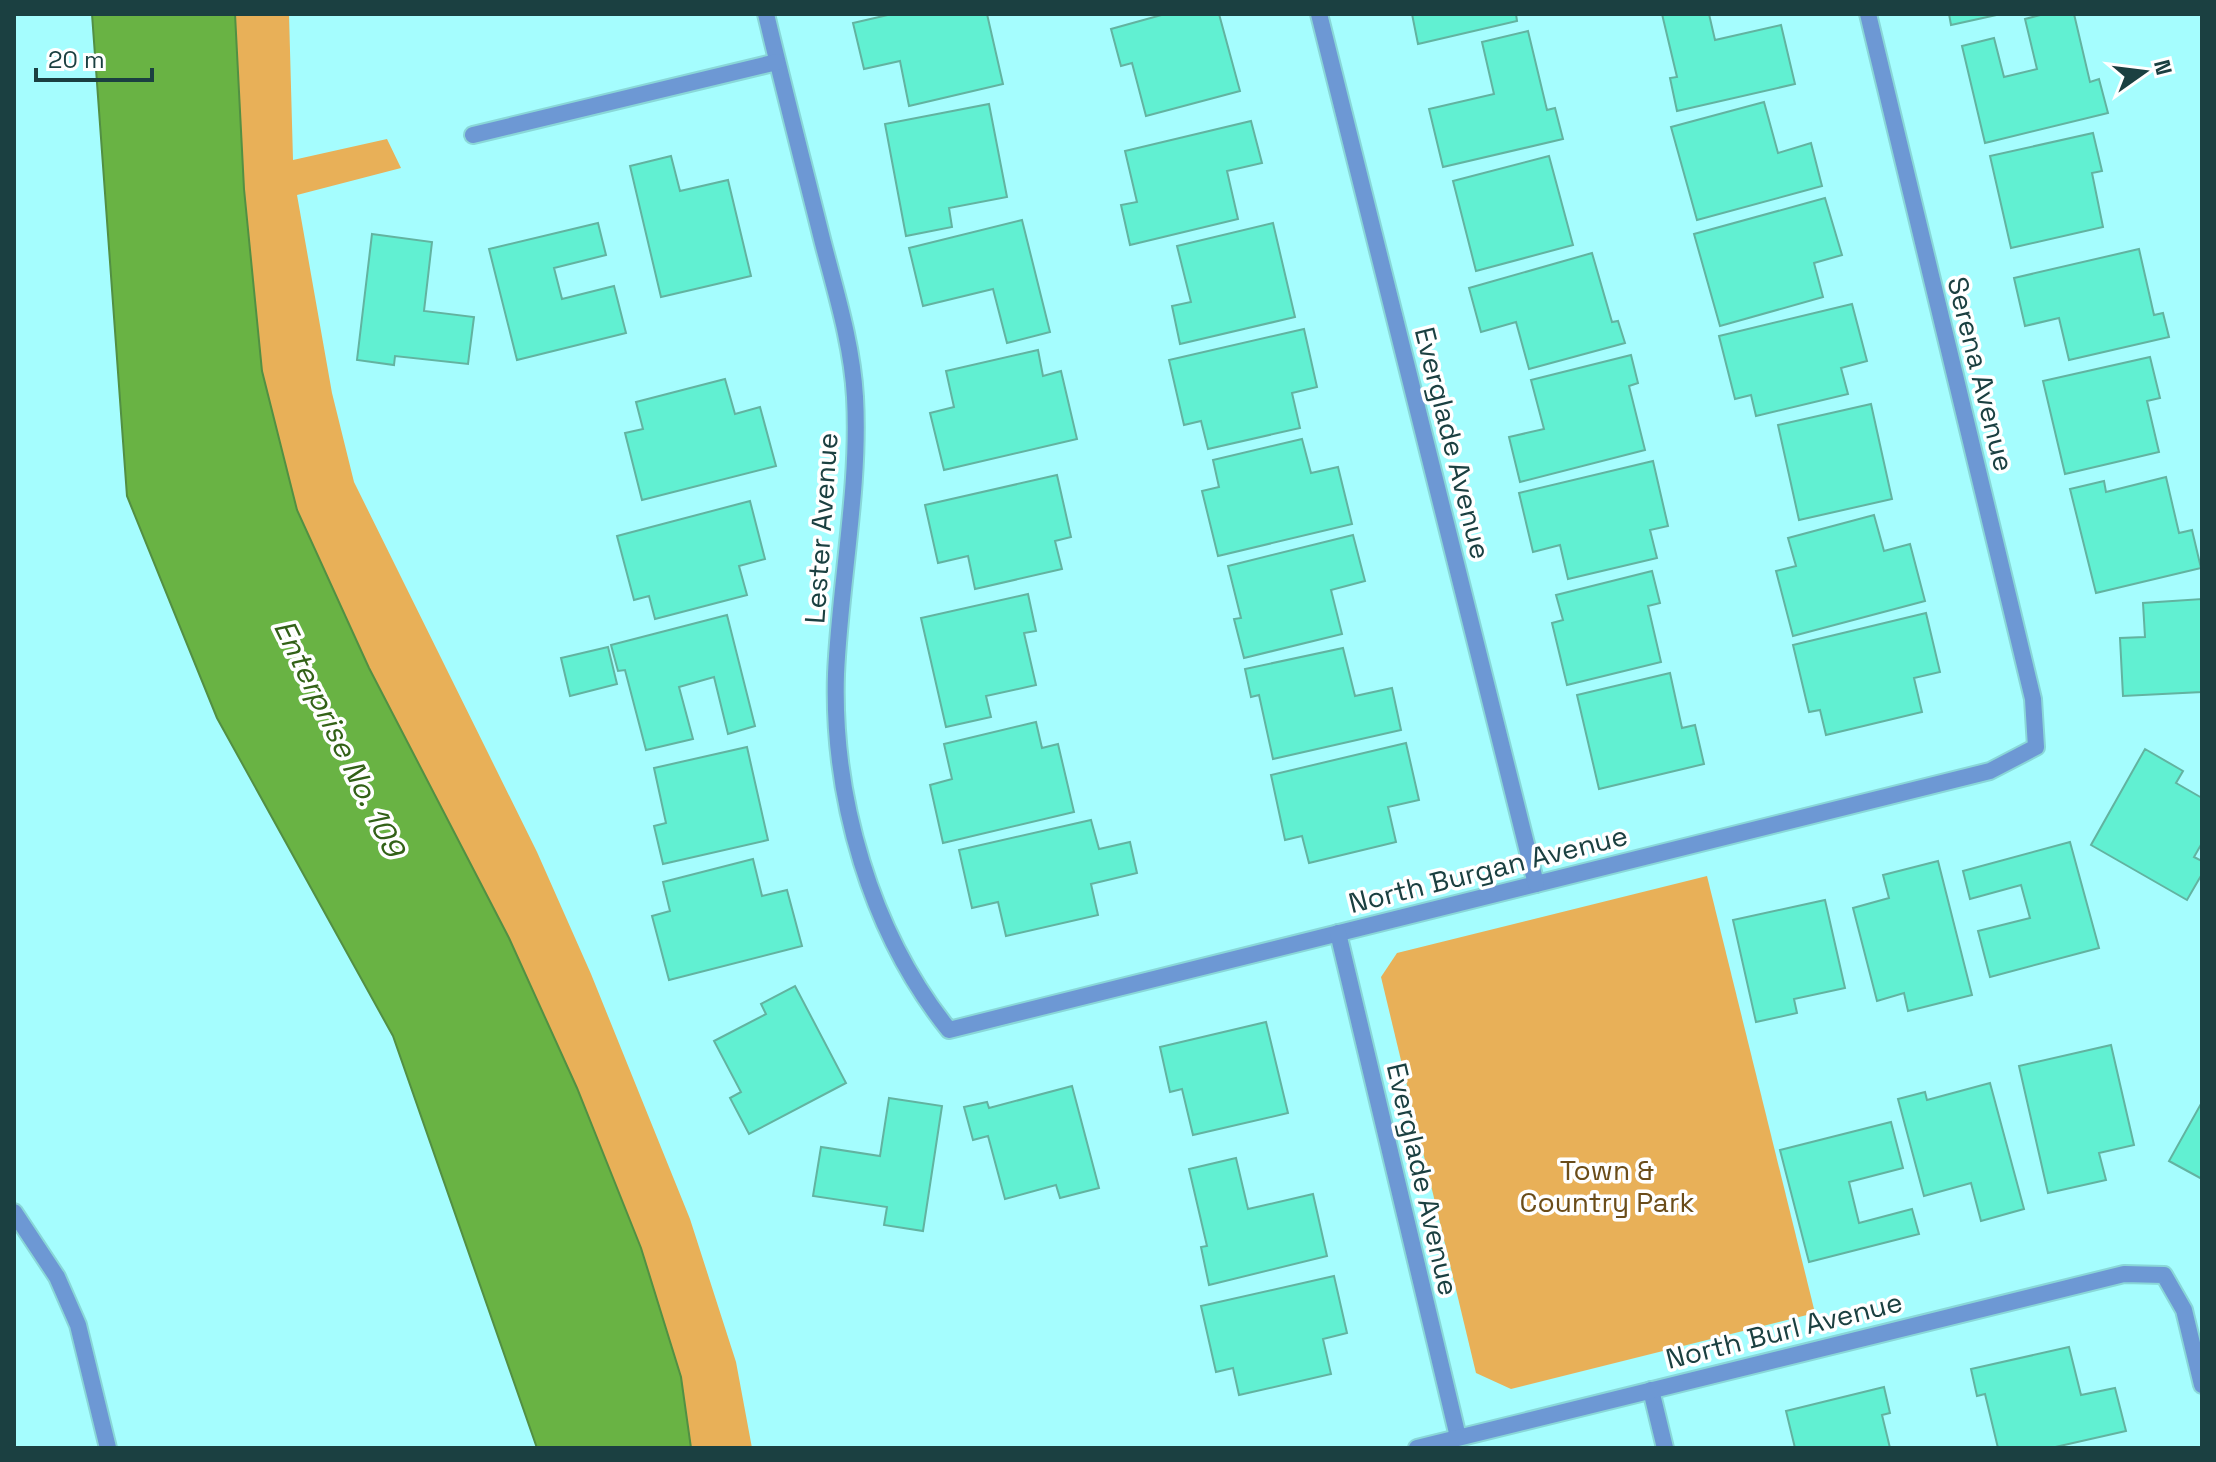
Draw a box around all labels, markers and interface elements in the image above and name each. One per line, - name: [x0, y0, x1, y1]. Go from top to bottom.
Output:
- scale bar: [36, 32, 152, 82]
- north arrow: [2104, 32, 2184, 112]
- text: 20 m: [48, 44, 105, 75]
- text: N: [2148, 57, 2179, 78]
- street label: Serena Avenue: [1939, 273, 2023, 475]
- street label: Everglade Avenue: [1407, 323, 1499, 563]
- street label: Lester Avenue: [796, 431, 846, 625]
- water label: Enterprise No. 109: [265, 613, 415, 865]
- street label: North Burgan Avenue: [1345, 817, 1631, 921]
- street label: Everglade Avenue: [1379, 1059, 1467, 1299]
- park label: Town & Country Park: [1519, 1152, 1695, 1220]
- street label: North Burl Avenue: [1662, 1283, 1906, 1377]

